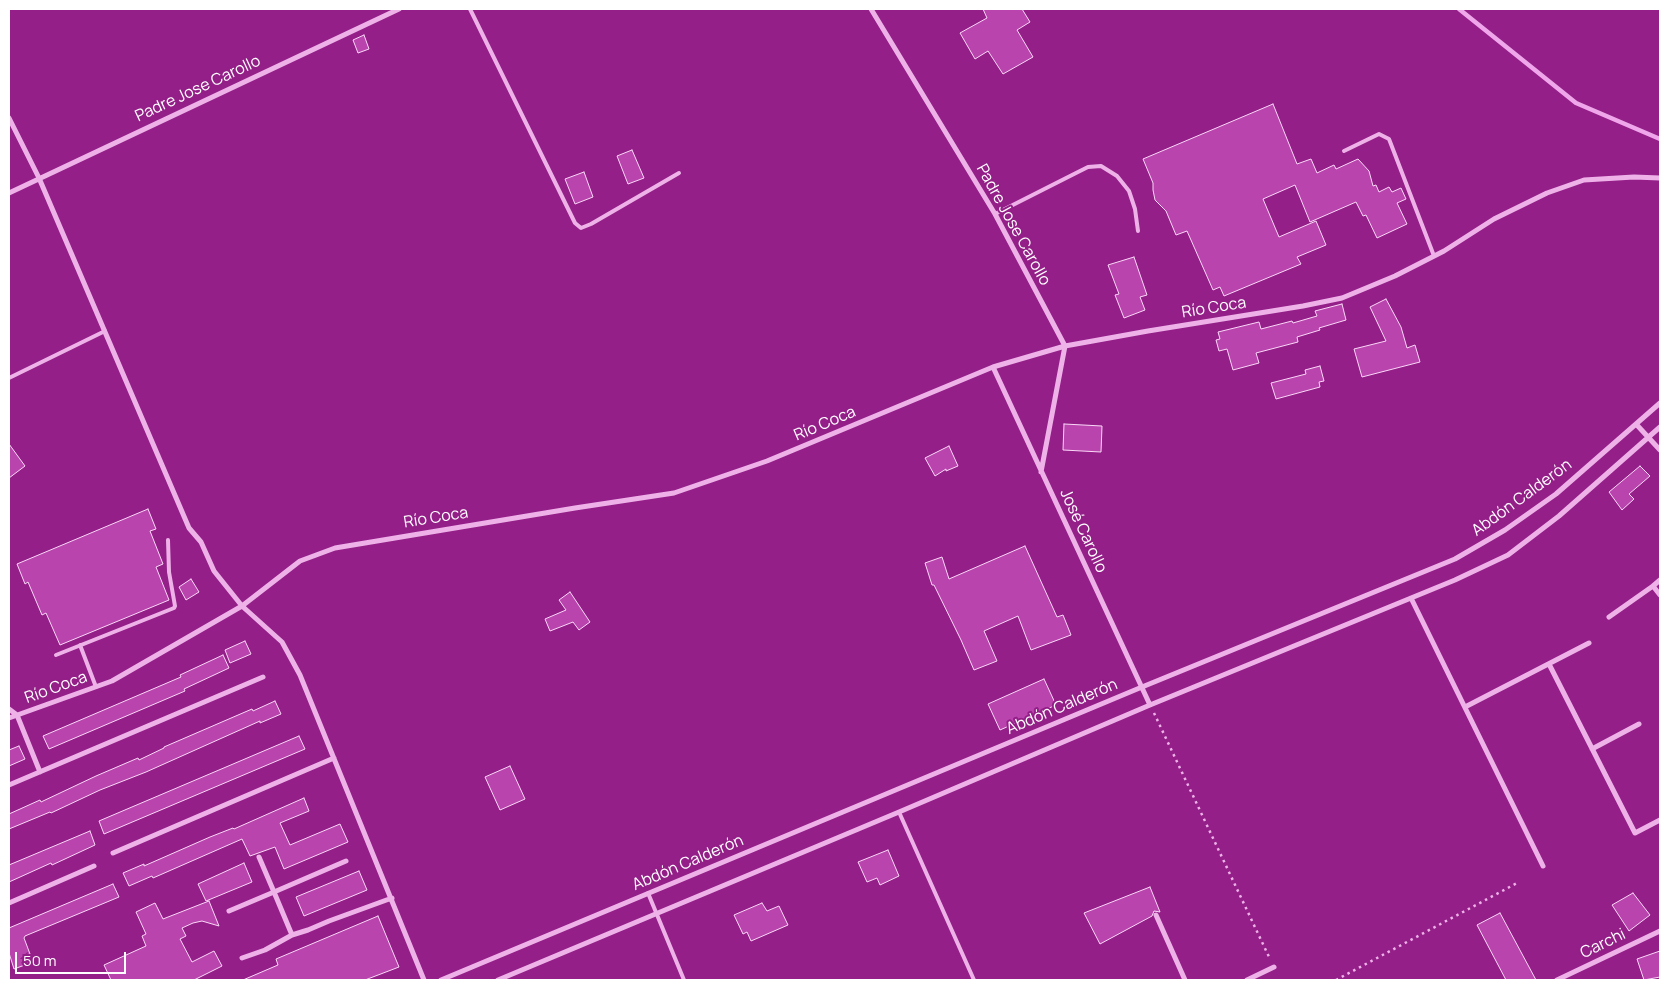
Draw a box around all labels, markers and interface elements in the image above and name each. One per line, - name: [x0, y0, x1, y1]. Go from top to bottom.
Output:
- street label: Padre Jose Carollo: [132, 52, 264, 126]
- street label: Padre Jose Carollo: [972, 161, 1054, 289]
- street label: Río Coca: [1180, 293, 1248, 323]
- street label: Río Coca: [791, 402, 859, 446]
- street label: Abdón Calderón: [1468, 455, 1576, 541]
- street label: José Carollo: [1055, 486, 1111, 576]
- street label: Río Coca: [402, 503, 470, 533]
- street label: Río Coca: [22, 668, 90, 708]
- street label: Abdón Calderón: [1004, 675, 1120, 739]
- street label: Abdón Calderón: [630, 831, 746, 895]
- street label: Carchi: [1577, 925, 1629, 963]
- scale bar: [18, 942, 129, 974]
- text: 50 m: [23, 950, 57, 971]

